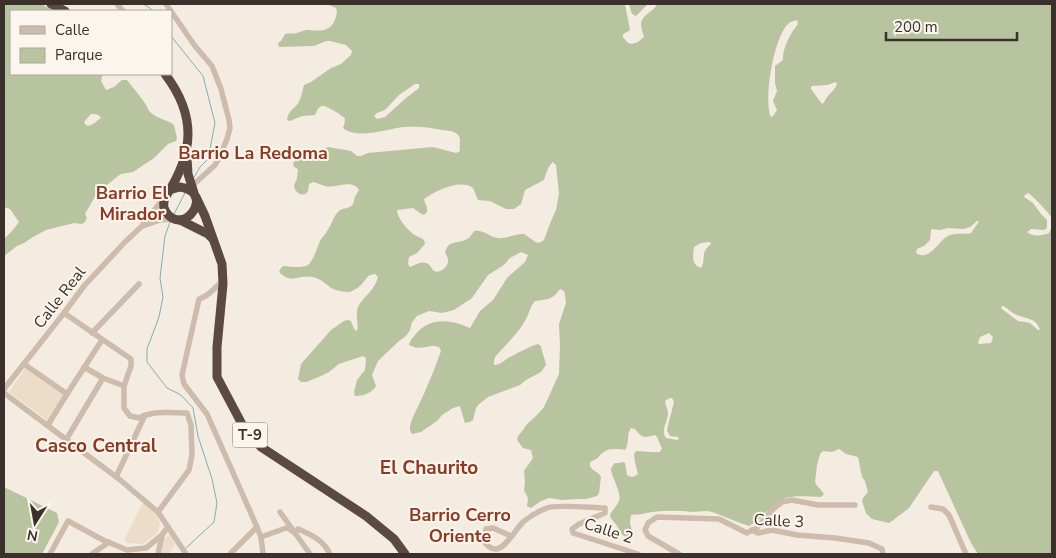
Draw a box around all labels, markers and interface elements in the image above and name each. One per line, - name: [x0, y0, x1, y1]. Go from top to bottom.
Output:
- legend: [10, 10, 172, 75]
- scale bar: [886, 10, 1017, 42]
- text: 200 m: [894, 17, 938, 37]
- text: Calle: [55, 20, 90, 40]
- text: Parque: [55, 45, 103, 65]
- district label: Barrio La Redoma: [178, 141, 328, 165]
- district label: Barrio El Mirador: [96, 181, 169, 226]
- street label: Calle Real: [29, 262, 91, 333]
- road number: T-9: [232, 422, 268, 448]
- district label: Casco Central: [35, 433, 157, 459]
- district label: El Chaurito: [380, 455, 478, 481]
- north arrow: [10, 498, 60, 548]
- district label: Barrio Cerro Oriente: [409, 503, 511, 548]
- street label: Calle 3: [753, 509, 805, 533]
- street label: Calle 2: [581, 513, 636, 549]
- text: N: [26, 525, 40, 546]

